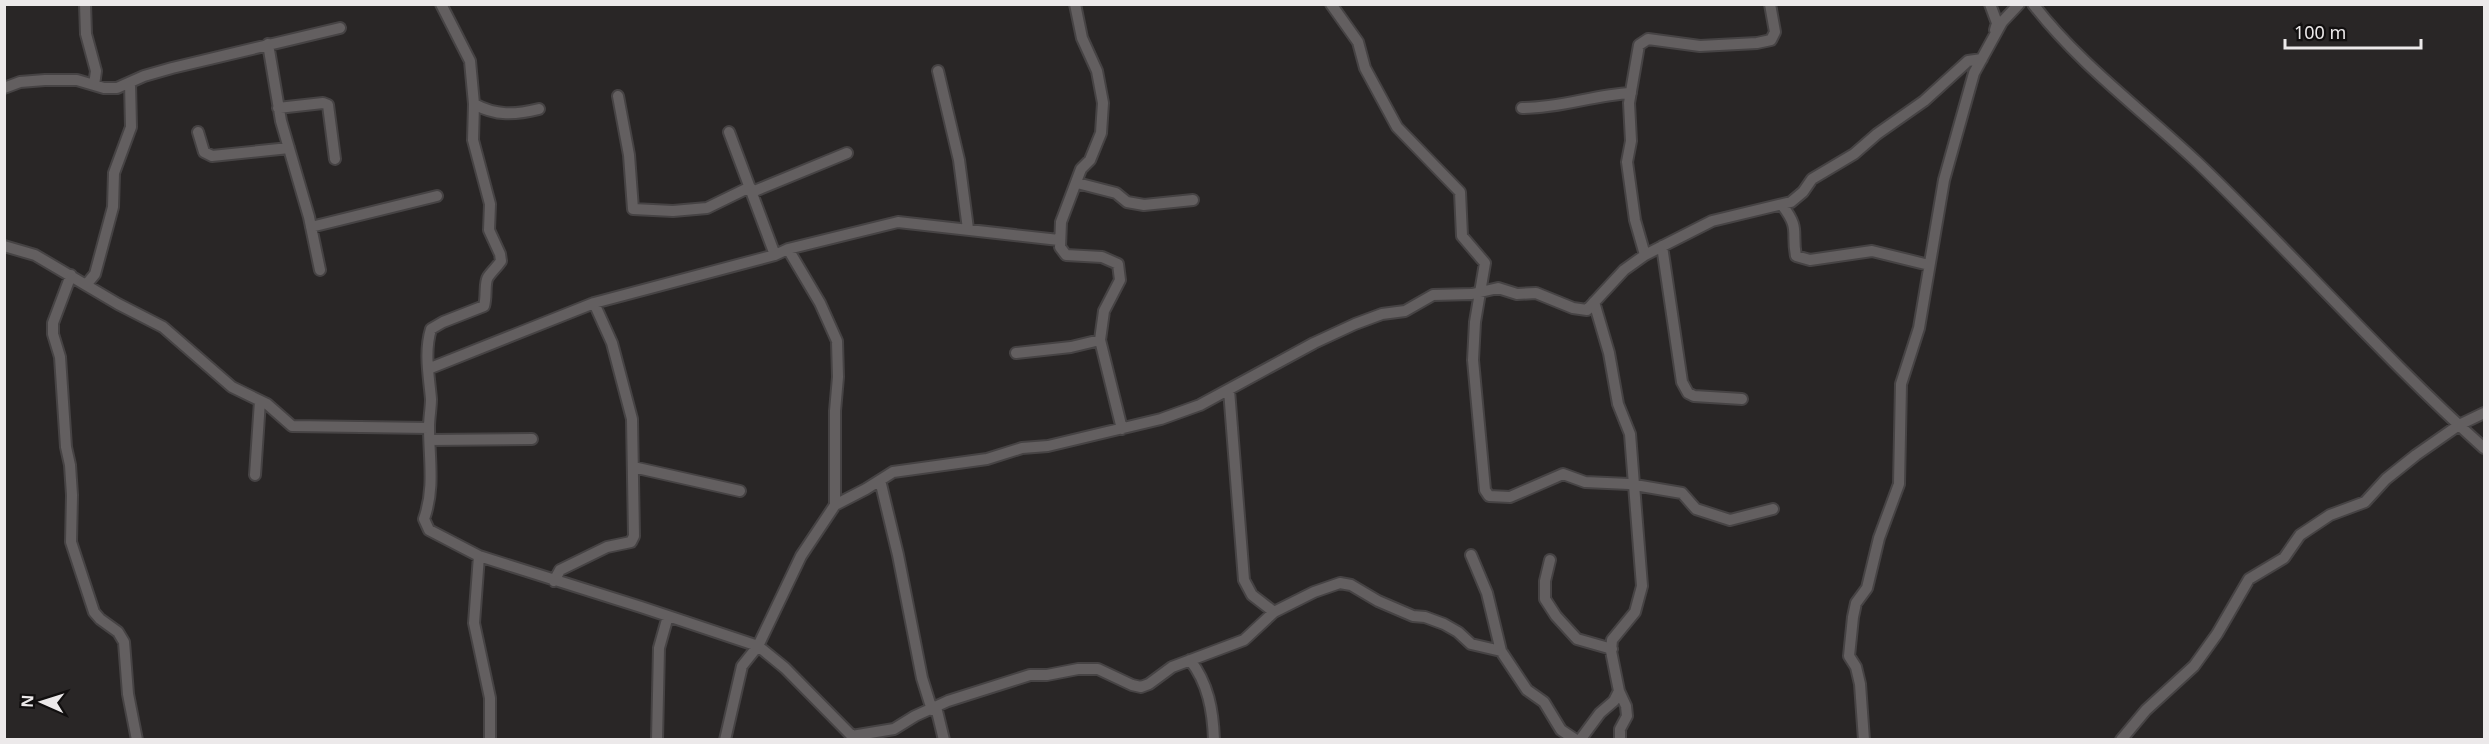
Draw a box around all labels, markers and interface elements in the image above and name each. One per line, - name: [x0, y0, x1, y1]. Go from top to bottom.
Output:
- scale bar: [2285, 12, 2422, 50]
- text: 100 m: [2294, 20, 2346, 44]
- north arrow: [12, 672, 72, 732]
- text: N: [16, 694, 38, 708]

